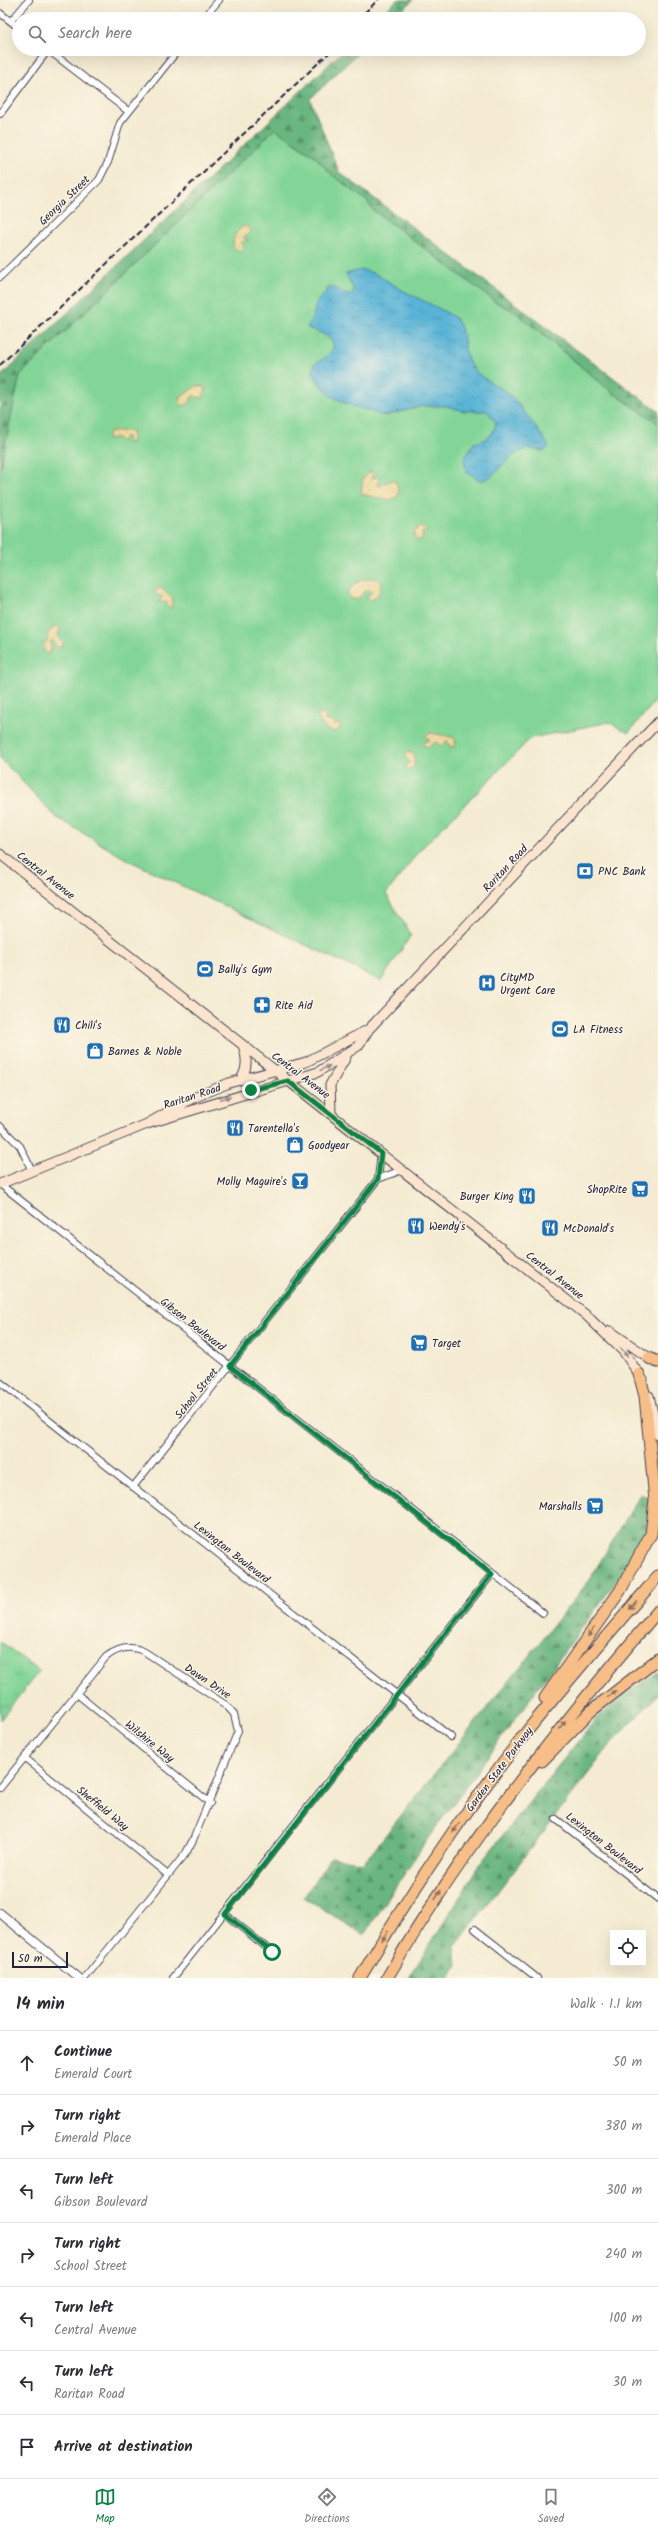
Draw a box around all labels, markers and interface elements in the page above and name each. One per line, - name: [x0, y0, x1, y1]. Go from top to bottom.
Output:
- search box: [12, 12, 646, 56]
- text: Search here: [58, 22, 132, 46]
- icon: search: [26, 23, 48, 45]
- street label: Georgia Street: [35, 171, 95, 230]
- street label: Raritan Road: [479, 840, 533, 897]
- street label: Central Avenue: [12, 847, 79, 904]
- bank icon: PNC Bank: [575, 861, 595, 881]
- place label: PNC Bank: [598, 863, 646, 881]
- sports icon: Bally's Gym: [195, 959, 215, 979]
- place label: Bally's Gym: [218, 961, 272, 979]
- place label: CityMD Urgent Care: [500, 969, 555, 1000]
- hospital icon: CityMD Urgent Care: [477, 973, 497, 993]
- pharmacy icon: Rite Aid: [252, 995, 272, 1015]
- place label: Rite Aid: [275, 997, 313, 1015]
- restaurant icon: Chili's: [52, 1015, 72, 1035]
- place label: Chili's: [75, 1017, 102, 1035]
- sports icon: LA Fitness: [550, 1019, 570, 1039]
- place label: LA Fitness: [573, 1021, 623, 1039]
- shop icon: Barnes & Noble: [85, 1041, 105, 1061]
- place label: Barnes & Noble: [108, 1043, 182, 1061]
- street label: Central Avenue: [267, 1048, 334, 1104]
- one-way arrow: [319, 1065, 331, 1071]
- street label: Raritan Road: [161, 1079, 224, 1115]
- route end: [242, 1081, 260, 1099]
- one-way arrow: [220, 1095, 232, 1101]
- restaurant icon: Tarentella's: [225, 1118, 245, 1138]
- place label: Tarentella's: [248, 1120, 300, 1138]
- shop icon: Goodyear: [285, 1135, 305, 1155]
- place label: Goodyear: [308, 1137, 350, 1155]
- bar icon: Molly Maguire's: [290, 1171, 310, 1191]
- place label: Molly Maguire's: [217, 1173, 287, 1191]
- supermarket icon: ShopRite: [630, 1179, 650, 1199]
- place label: ShopRite: [587, 1181, 627, 1199]
- restaurant icon: Burger King: [517, 1186, 537, 1206]
- place label: Burger King: [460, 1188, 514, 1206]
- restaurant icon: Wendy's: [406, 1216, 426, 1236]
- place label: Wendy's: [429, 1218, 466, 1236]
- restaurant icon: McDonald's: [540, 1218, 560, 1238]
- place label: McDonald's: [563, 1220, 614, 1238]
- street label: Central Avenue: [521, 1247, 588, 1304]
- street label: Gibson Boulevard: [156, 1293, 229, 1356]
- supermarket icon: Target: [409, 1333, 429, 1353]
- place label: Target: [432, 1335, 462, 1353]
- one-way arrow: [619, 1347, 628, 1358]
- street label: School Street: [170, 1363, 224, 1423]
- supermarket icon: Marshalls: [585, 1496, 605, 1516]
- place label: Marshalls: [539, 1498, 582, 1516]
- street label: Lexington Boulevard: [189, 1517, 274, 1589]
- one-way arrow: [628, 1600, 637, 1611]
- one-way arrow: [587, 1627, 595, 1637]
- street label: Dawn Drive: [180, 1660, 234, 1704]
- one-way arrow: [606, 1690, 617, 1699]
- street label: Wilshire Way: [121, 1716, 179, 1768]
- one-way arrow: [558, 1720, 567, 1731]
- street label: Garden State Parkway: [462, 1722, 538, 1816]
- street label: Sheffield Way: [72, 1782, 133, 1836]
- street label: Lexington Boulevard: [561, 1808, 646, 1880]
- one-way arrow: [452, 1823, 460, 1833]
- one-way arrow: [435, 1889, 442, 1901]
- map controls: [610, 1930, 646, 1966]
- button: locate: [610, 1930, 646, 1966]
- one-way arrow: [381, 1931, 389, 1942]
- route start: [263, 1943, 281, 1961]
- scale bar: [12, 1950, 68, 1969]
- text: 50 m: [18, 1950, 43, 1968]
- text: 14 min: [16, 1991, 65, 2018]
- text: Walk · 1.1 km: [570, 1994, 642, 2015]
- text: Continue: [54, 2040, 112, 2064]
- icon: ahead: [16, 2052, 38, 2074]
- text: 50 m: [613, 2052, 642, 2073]
- text: Emerald Court: [54, 2064, 132, 2085]
- text: Turn right: [54, 2104, 121, 2128]
- icon: right: [16, 2116, 38, 2138]
- text: 380 m: [605, 2116, 642, 2137]
- text: Emerald Place: [54, 2128, 131, 2149]
- text: Turn left: [54, 2168, 114, 2192]
- icon: left: [16, 2180, 38, 2202]
- text: 300 m: [606, 2180, 642, 2201]
- text: Gibson Boulevard: [54, 2192, 147, 2213]
- text: Turn right: [54, 2232, 121, 2256]
- icon: right: [16, 2244, 38, 2266]
- text: 240 m: [605, 2244, 642, 2265]
- text: School Street: [54, 2256, 127, 2277]
- text: Turn left: [54, 2296, 114, 2320]
- icon: left: [16, 2308, 38, 2330]
- text: 100 m: [609, 2308, 642, 2329]
- text: Central Avenue: [54, 2320, 137, 2341]
- text: Turn left: [54, 2360, 114, 2384]
- icon: left: [16, 2372, 38, 2394]
- text: 30 m: [613, 2372, 642, 2393]
- text: Raritan Road: [54, 2384, 124, 2405]
- text: Arrive at destination: [54, 2435, 193, 2459]
- icon: arrive: [16, 2436, 38, 2458]
- tab: Map: [94, 2486, 116, 2528]
- tab: Directions: [304, 2486, 350, 2528]
- tab: Saved: [538, 2486, 564, 2528]

